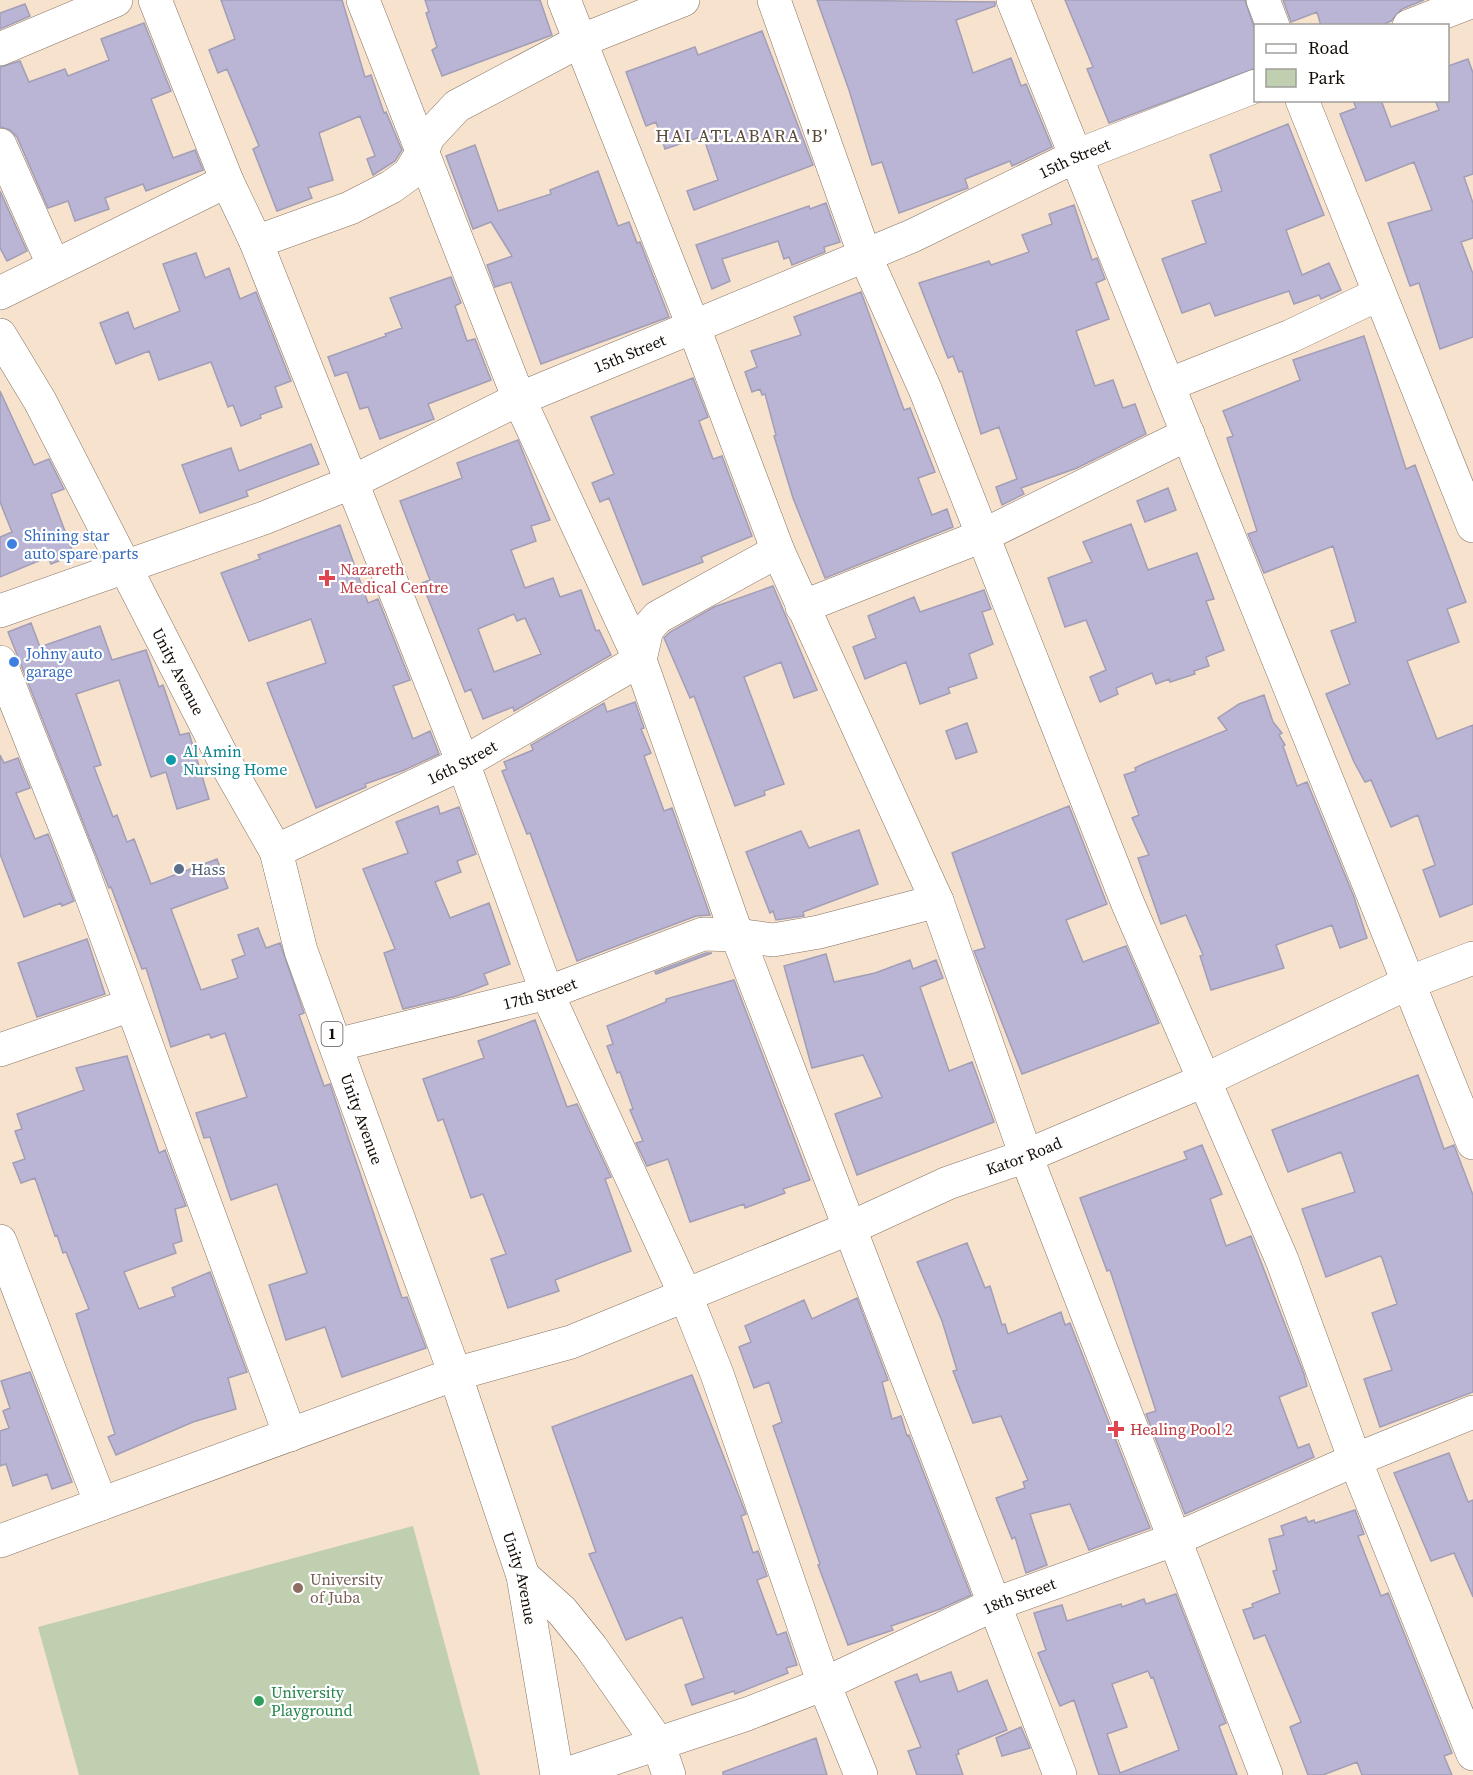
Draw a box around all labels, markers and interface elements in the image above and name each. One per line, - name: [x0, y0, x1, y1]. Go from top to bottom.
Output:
- legend: [1254, 24, 1449, 102]
- text: Road: [1308, 35, 1349, 60]
- text: Park: [1308, 65, 1345, 90]
- district label: HAI ATLABARA 'B': [655, 123, 829, 148]
- street label: 15th Street: [1035, 133, 1114, 184]
- street label: 15th Street: [590, 328, 669, 378]
- place label: Shining star auto spare parts: [24, 524, 139, 564]
- marker: Shining star auto spare parts: [5, 537, 19, 551]
- place label: Nazareth Medical Centre: [340, 558, 448, 598]
- marker: Nazareth Medical Centre: [318, 569, 336, 587]
- street label: Unity Avenue: [147, 624, 210, 719]
- place label: Johny auto garage: [25, 642, 103, 682]
- marker: Johny auto garage: [7, 655, 21, 669]
- street label: 16th Street: [423, 734, 501, 789]
- place label: Al Amin Nursing Home: [183, 740, 287, 780]
- marker: Al Amin Nursing Home: [164, 753, 178, 767]
- place label: Hass: [191, 858, 225, 880]
- marker: Hass: [172, 862, 186, 876]
- street label: 17th Street: [500, 972, 580, 1015]
- road number: 1: [322, 1022, 342, 1046]
- street label: Unity Avenue: [335, 1070, 389, 1167]
- street label: Kator Road: [983, 1131, 1065, 1180]
- place label: Healing Pool 2: [1130, 1418, 1233, 1440]
- marker: Healing Pool 2: [1107, 1420, 1125, 1438]
- street label: Unity Avenue: [498, 1528, 542, 1626]
- place label: University of Juba: [310, 1568, 384, 1608]
- street label: 18th Street: [979, 1572, 1059, 1619]
- marker: University of Juba: [291, 1581, 305, 1595]
- place label: University Playground: [271, 1681, 353, 1721]
- marker: University Playground: [252, 1694, 266, 1708]

